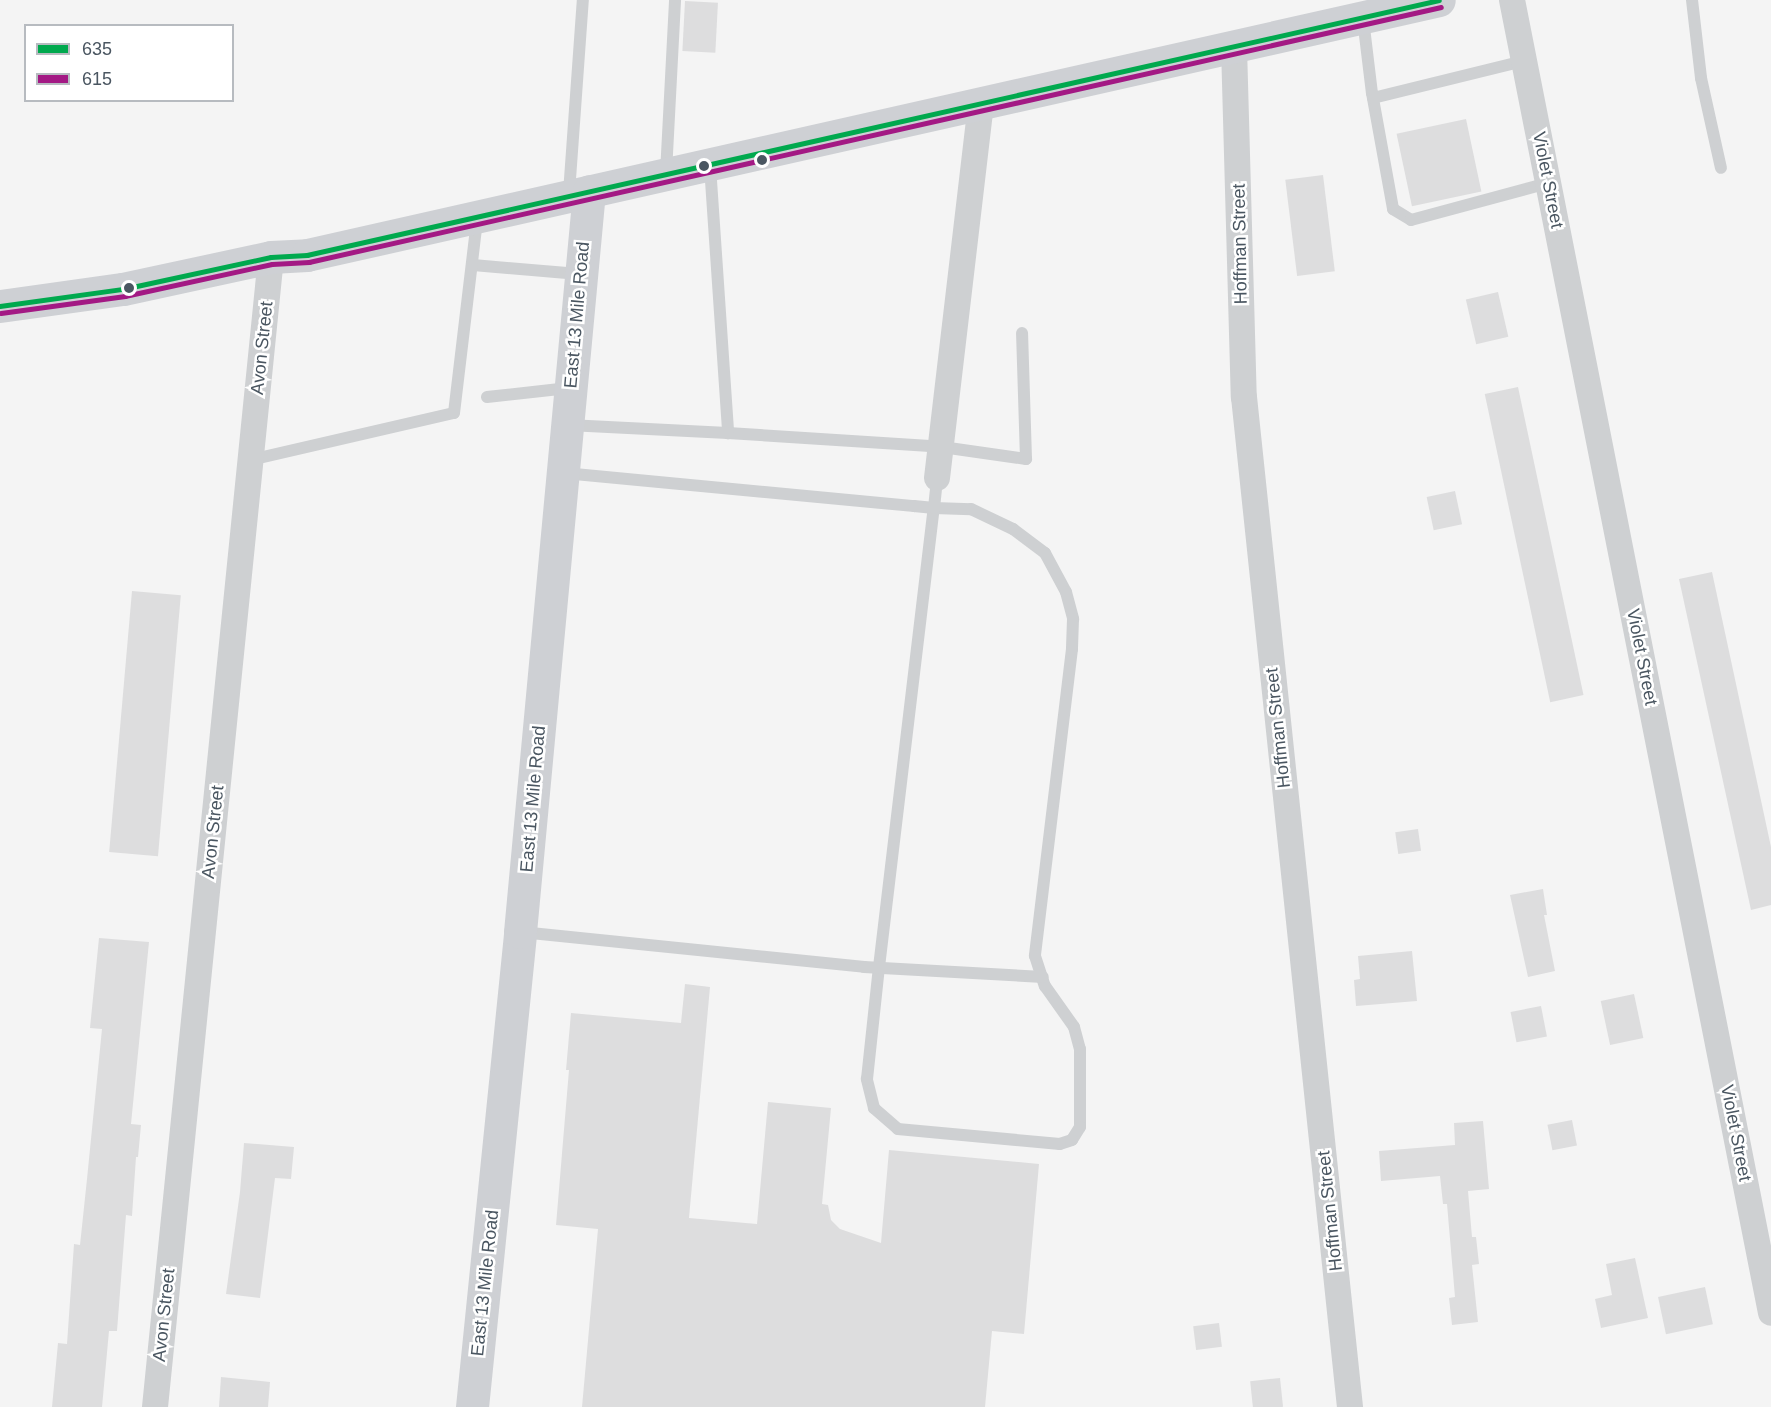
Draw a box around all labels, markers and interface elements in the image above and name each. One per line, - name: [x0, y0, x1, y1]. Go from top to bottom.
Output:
- legend: [24, 24, 234, 102]
- text: 635: [82, 39, 112, 59]
- text: 615: [82, 69, 112, 89]
- street label: Violet Street: [1528, 130, 1568, 230]
- unlabelled marker: [756, 154, 768, 166]
- unlabelled marker: [698, 160, 710, 172]
- street label: Hoffman Street: [1228, 183, 1252, 305]
- street label: East 13 Mile Road: [560, 241, 594, 389]
- unlabelled marker: [123, 282, 135, 294]
- street label: Avon Street: [246, 300, 278, 396]
- street label: Violet Street: [1622, 607, 1662, 707]
- street label: Hoffman Street: [1261, 667, 1295, 789]
- street label: East 13 Mile Road: [516, 725, 550, 873]
- street label: Avon Street: [197, 784, 229, 880]
- street label: Violet Street: [1716, 1083, 1756, 1183]
- street label: Hoffman Street: [1313, 1150, 1347, 1272]
- street label: East 13 Mile Road: [467, 1209, 503, 1357]
- street label: Avon Street: [148, 1267, 180, 1363]

